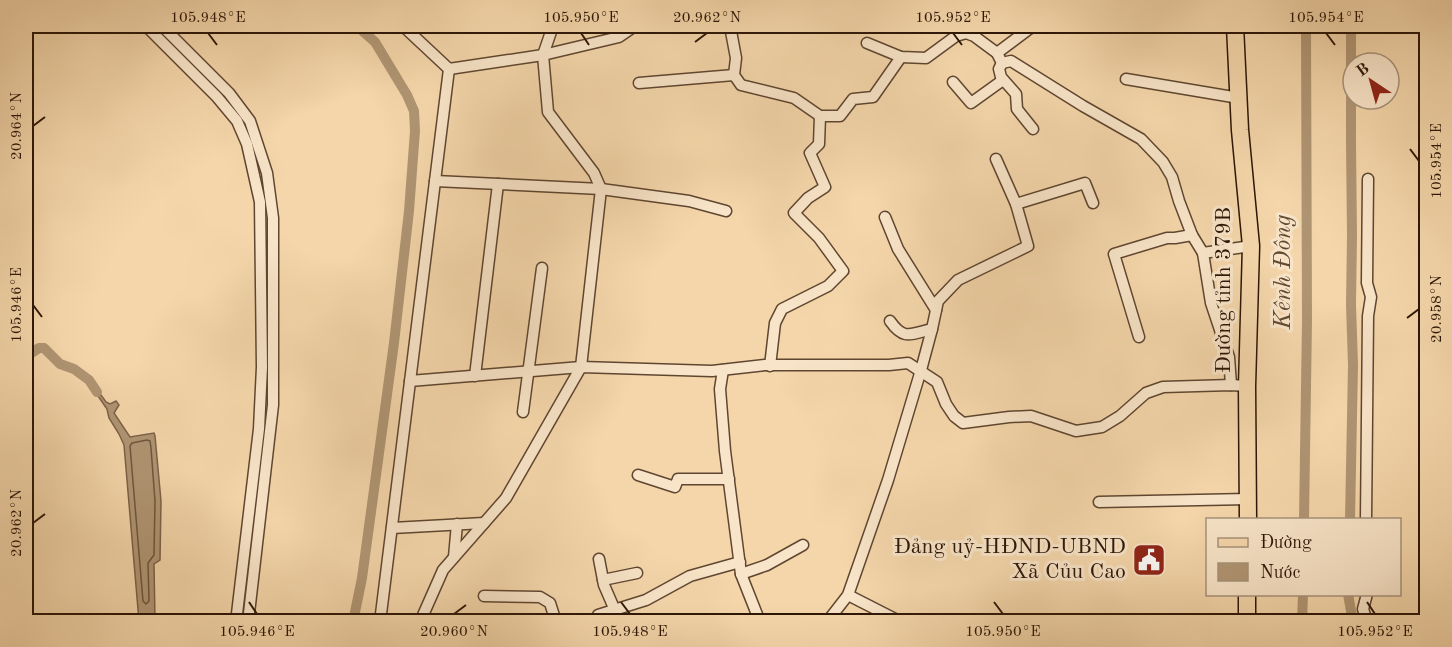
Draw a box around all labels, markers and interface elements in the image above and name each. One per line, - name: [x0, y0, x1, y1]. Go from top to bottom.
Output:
- text: 105.948°E: [170, 11, 246, 26]
- text: 105.950°E: [543, 11, 619, 26]
- text: 20.962°N: [673, 11, 741, 26]
- text: 105.952°E: [915, 11, 991, 26]
- text: 105.954°E: [1288, 11, 1364, 26]
- north arrow: [1341, 51, 1401, 111]
- text: B: [1354, 61, 1373, 80]
- text: 20.964°N: [10, 92, 25, 160]
- text: 105.954°E: [1430, 123, 1445, 199]
- street label: Đường tỉnh 379B: [1213, 207, 1235, 373]
- water label: Kênh Đông: [1272, 214, 1296, 331]
- text: 105.946°E: [10, 267, 25, 343]
- text: 20.958°N: [1430, 275, 1445, 343]
- text: 20.962°N: [10, 489, 25, 557]
- legend: [1206, 518, 1401, 596]
- text: Đường: [1260, 534, 1312, 552]
- place label: Đảng uỷ-HĐND-UBND Xã Củu Cao: [894, 536, 1126, 583]
- public building icon: Đảng uỷ-HĐND-UBND Xã Củu Cao: [1131, 542, 1167, 578]
- text: Nước: [1260, 564, 1300, 582]
- text: 105.946°E: [219, 625, 295, 640]
- text: 20.960°N: [420, 625, 488, 640]
- text: 105.948°E: [592, 625, 668, 640]
- text: 105.950°E: [965, 625, 1041, 640]
- text: 105.952°E: [1337, 625, 1413, 640]

